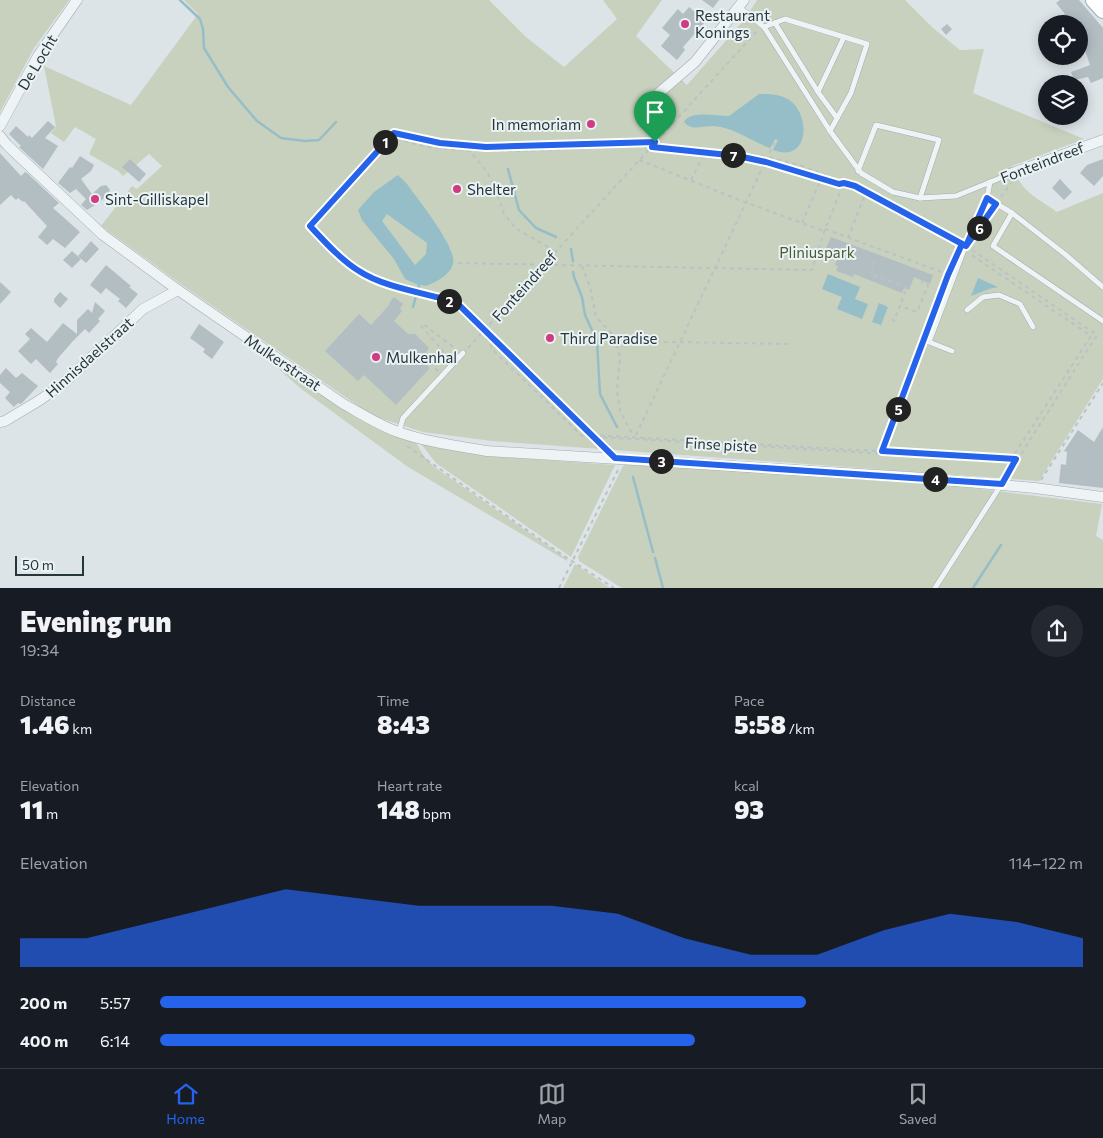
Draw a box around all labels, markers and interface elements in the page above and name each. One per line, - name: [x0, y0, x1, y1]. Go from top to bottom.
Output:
- place label: Restaurant Konings: [695, 6, 770, 41]
- map controls: [1038, 15, 1088, 125]
- button: locate: [1038, 15, 1088, 65]
- marker: Restaurant Konings: [679, 18, 691, 30]
- street label: De Locht: [13, 31, 61, 93]
- button: layers: [1038, 75, 1088, 125]
- pin: [634, 91, 676, 142]
- icon: arrive: [641, 98, 669, 126]
- place label: In memoriam: [492, 115, 581, 133]
- marker: In memoriam: [585, 118, 597, 130]
- pin: 1: [372, 130, 398, 154]
- text: 1: [382, 134, 389, 151]
- street label: Fonteindreef: [998, 138, 1086, 186]
- pin: 7: [720, 142, 746, 168]
- text: 7: [730, 147, 737, 164]
- place label: Shelter: [467, 180, 516, 198]
- marker: Shelter: [451, 183, 463, 195]
- place label: Sint-Gilliskapel: [105, 190, 208, 208]
- marker: Sint-Gilliskapel: [89, 193, 101, 205]
- pin: 6: [966, 216, 992, 240]
- text: 6: [975, 220, 984, 237]
- park label: Pliniuspark: [779, 243, 855, 261]
- street label: Fonteindreef: [488, 247, 560, 325]
- pin: 2: [436, 288, 462, 314]
- text: 2: [446, 293, 453, 310]
- street label: Hinnisdaelstraat: [41, 313, 137, 401]
- place label: Third Paradise: [560, 329, 658, 347]
- street label: Mulkerstraat: [241, 330, 325, 394]
- marker: Third Paradise: [544, 332, 556, 344]
- place label: Mulkenhal: [386, 348, 457, 366]
- marker: Mulkenhal: [370, 351, 382, 363]
- pin: 5: [886, 396, 910, 422]
- text: 5: [894, 401, 903, 418]
- street label: Finse piste: [685, 433, 758, 455]
- pin: 3: [648, 448, 674, 474]
- text: 3: [657, 453, 666, 470]
- pin: 4: [922, 466, 948, 492]
- text: 4: [931, 471, 940, 488]
- scale bar: [15, 553, 84, 576]
- text: 50 m: [22, 556, 54, 573]
- text: Evening run: [20, 604, 172, 638]
- button: share: [1031, 605, 1083, 657]
- text: 19:34: [20, 640, 59, 659]
- text: Distance: [20, 692, 76, 709]
- text: Time: [377, 692, 409, 709]
- text: Pace: [734, 692, 764, 709]
- text: 1.46: [20, 709, 70, 739]
- text: 8:43: [377, 709, 430, 739]
- text: 5:58: [734, 709, 786, 739]
- text: km: [70, 720, 92, 737]
- text: /km: [786, 720, 815, 737]
- text: Elevation: [20, 777, 79, 794]
- text: Heart rate: [377, 777, 442, 794]
- text: kcal: [734, 777, 759, 794]
- text: 11: [20, 794, 43, 824]
- text: 148: [377, 794, 420, 824]
- text: 93: [734, 794, 764, 824]
- text: m: [43, 805, 58, 822]
- text: bpm: [420, 805, 451, 822]
- text: Elevation: [20, 853, 88, 872]
- text: 114–122 m: [1009, 853, 1083, 872]
- text: 200 m: [20, 993, 67, 1012]
- text: 5:57: [100, 993, 131, 1012]
- text: 400 m: [20, 1031, 68, 1050]
- text: 6:14: [100, 1031, 130, 1050]
- tab: Home: [166, 1080, 205, 1127]
- tab: Map: [537, 1080, 566, 1127]
- tab: Saved: [899, 1080, 937, 1127]

